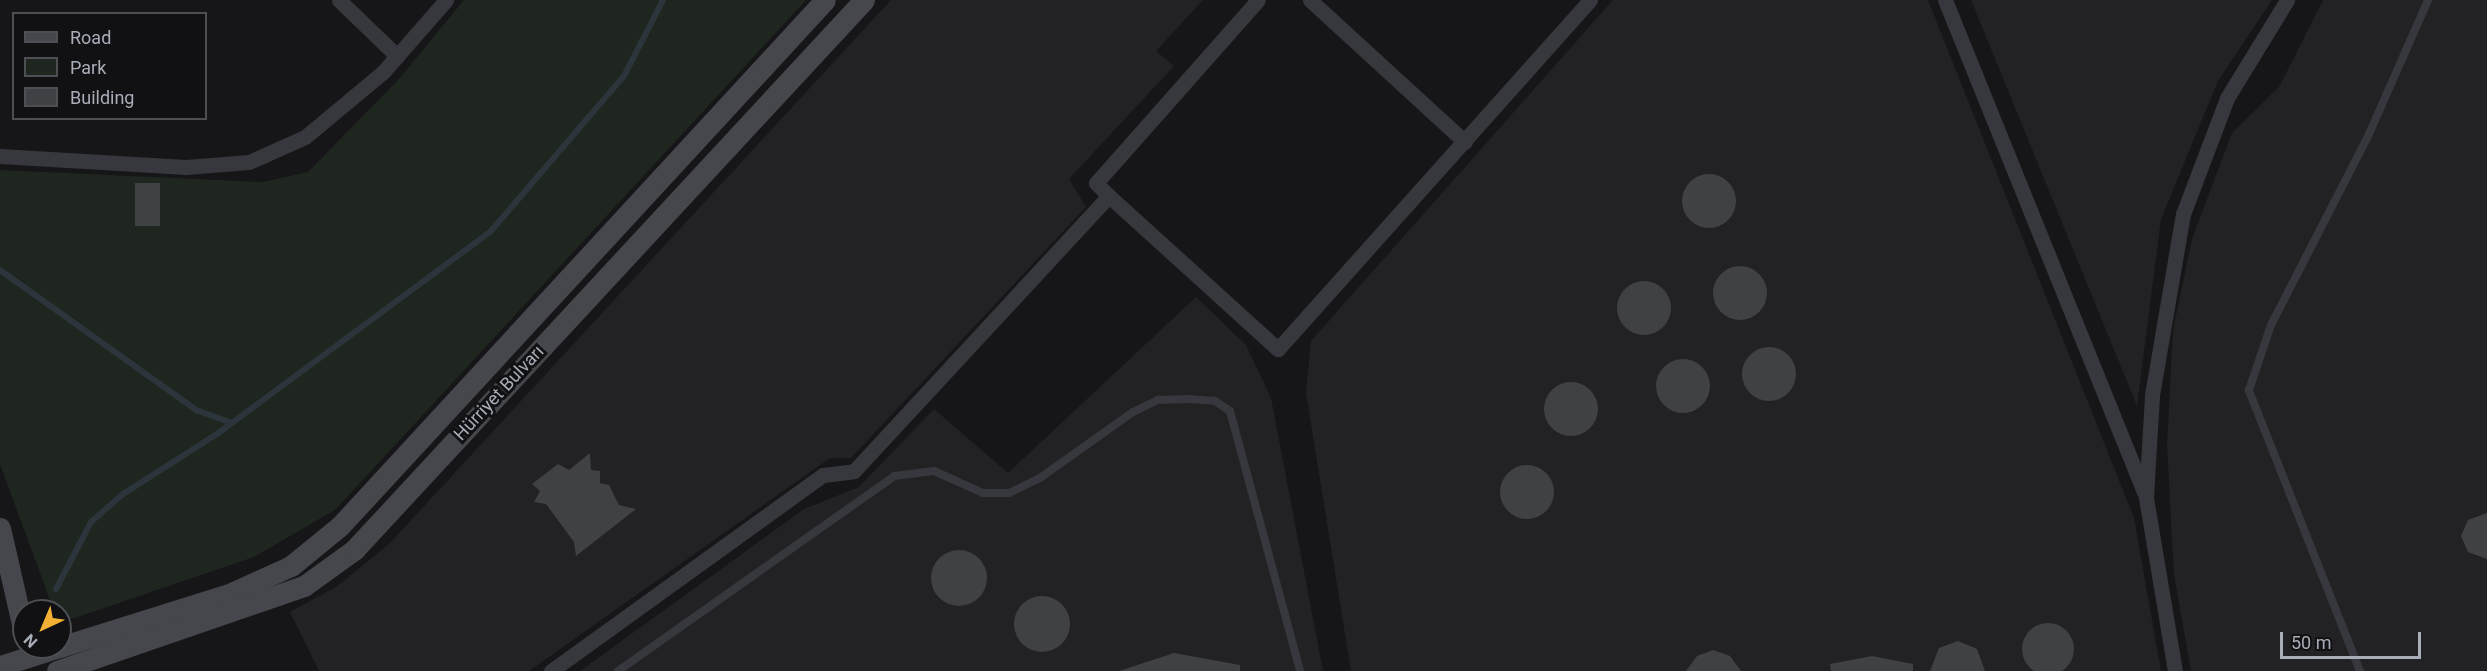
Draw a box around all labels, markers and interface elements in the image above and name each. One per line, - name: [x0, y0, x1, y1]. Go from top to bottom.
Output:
- legend: [12, 12, 207, 120]
- text: Road: [70, 27, 111, 48]
- text: Park: [70, 57, 106, 78]
- text: Building: [70, 87, 134, 108]
- street label: Hürriyet Bulvarı: [449, 341, 549, 445]
- north arrow: [12, 599, 72, 659]
- scale bar: [2283, 620, 2424, 658]
- text: N: [20, 630, 41, 652]
- text: 50 m: [2291, 632, 2331, 653]

